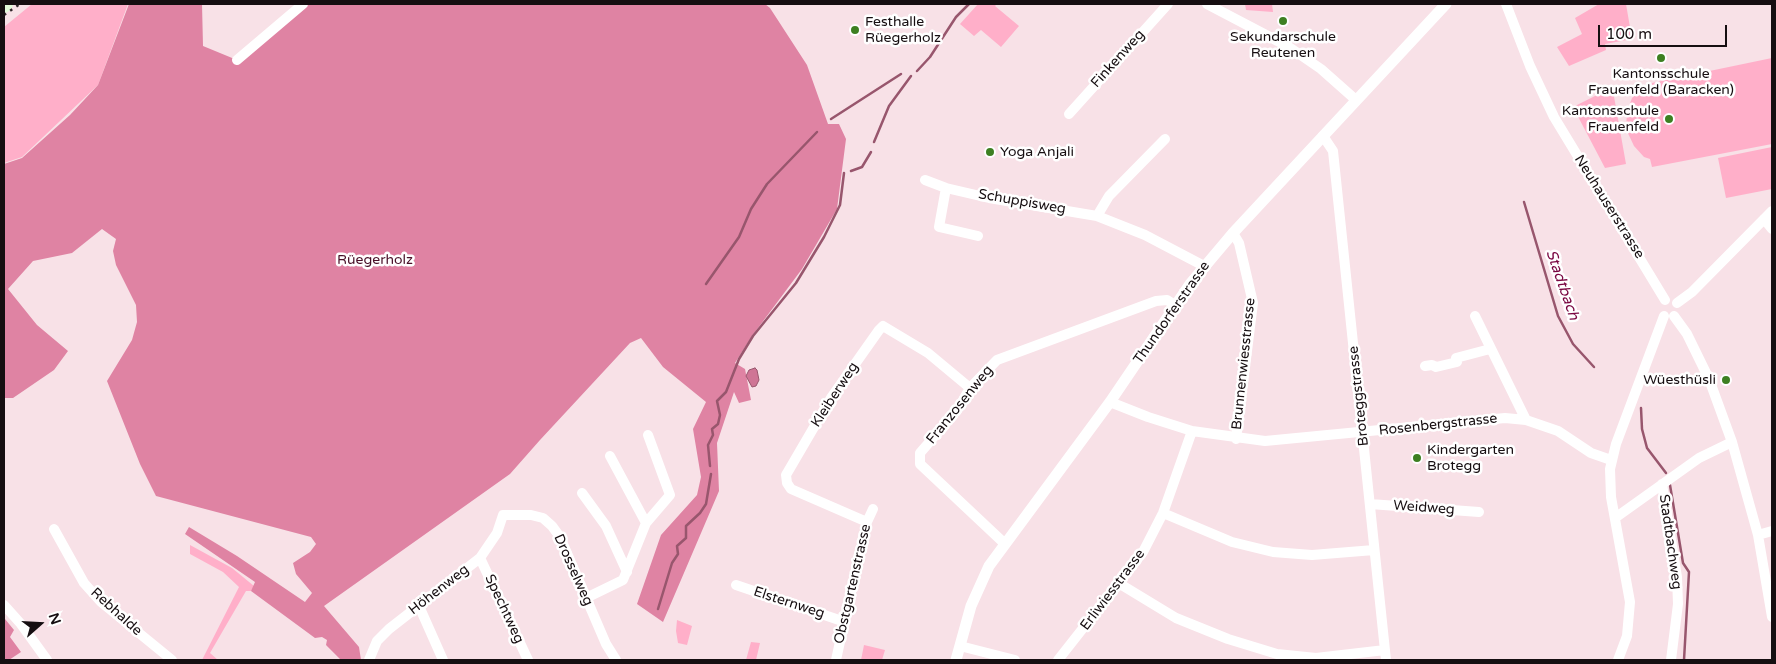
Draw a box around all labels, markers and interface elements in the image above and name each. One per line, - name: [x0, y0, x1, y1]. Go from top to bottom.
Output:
- place label: Festhalle Rüegerholz: [865, 14, 941, 46]
- marker: Sekundarschule Reutenen: [1277, 15, 1289, 27]
- scale bar: [1601, 15, 1730, 47]
- marker: Festhalle Rüegerholz: [849, 24, 861, 36]
- text: 100 m: [1606, 25, 1652, 43]
- street label: Finkenweg: [1088, 27, 1148, 91]
- place label: Sekundarschule Reutenen: [1230, 29, 1336, 62]
- marker: Kantonsschule Frauenfeld (Baracken): [1655, 52, 1667, 64]
- place label: Kantonsschule Frauenfeld (Baracken): [1588, 66, 1734, 98]
- place label: Kantonsschule Frauenfeld: [1562, 103, 1659, 136]
- marker: Kantonsschule Frauenfeld: [1663, 113, 1675, 125]
- place label: Yoga Anjali: [1000, 144, 1074, 160]
- marker: Yoga Anjali: [984, 146, 996, 158]
- street label: Neuhauserstrasse: [1570, 152, 1648, 262]
- street label: Schuppisweg: [977, 186, 1067, 218]
- water label: Stadtbach: [1542, 247, 1582, 323]
- park label: Rüegerholz: [337, 252, 413, 268]
- street label: Thundorferstrasse: [1130, 258, 1214, 368]
- street label: Brunnenwiesstrasse: [1229, 297, 1259, 431]
- street label: Broteggstrasse: [1345, 345, 1373, 447]
- street label: Kleiberweg: [808, 359, 862, 431]
- street label: Franzosenweg: [923, 362, 997, 448]
- place label: Wüesthüsli: [1643, 372, 1716, 388]
- marker: Wüesthüsli: [1720, 374, 1732, 386]
- street label: Rosenbergstrasse: [1378, 410, 1498, 440]
- place label: Kindergarten Brotegg: [1427, 442, 1514, 474]
- marker: Kindergarten Brotegg: [1411, 452, 1423, 464]
- street label: Stadtbachweg: [1655, 493, 1685, 591]
- street label: Weidweg: [1393, 497, 1455, 519]
- street label: Obstgartenstrasse: [831, 522, 875, 646]
- street label: Drosselweg: [550, 532, 596, 608]
- street label: Erliwiesstrasse: [1077, 546, 1149, 634]
- street label: Höhenweg: [406, 561, 472, 619]
- street label: Spechtweg: [481, 572, 527, 646]
- street label: Elsternweg: [751, 584, 827, 622]
- street label: Rebhalde: [87, 585, 145, 639]
- north arrow: [15, 599, 65, 649]
- text: N: [45, 611, 65, 627]

